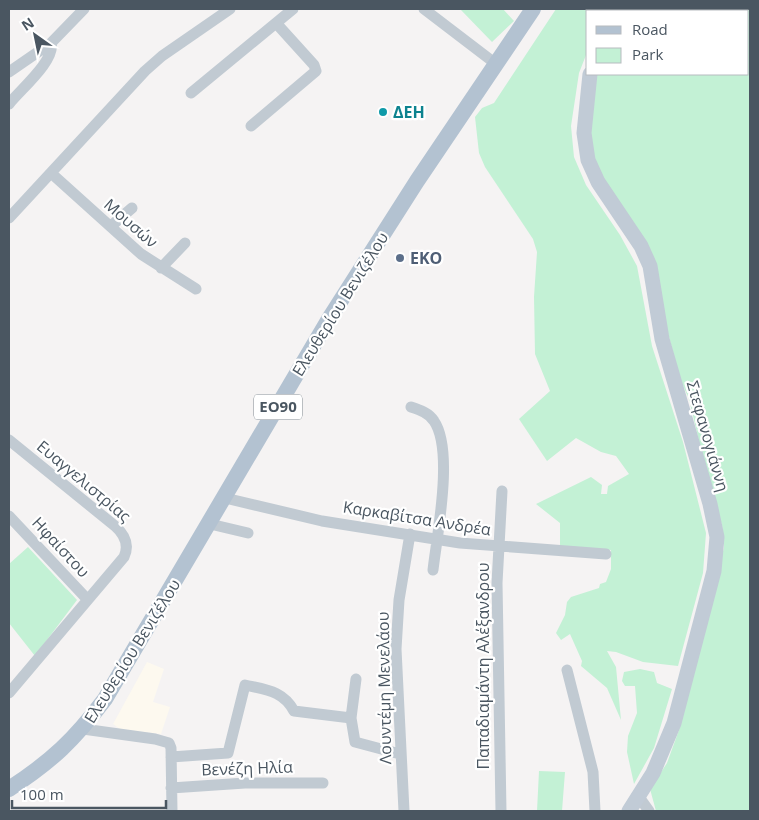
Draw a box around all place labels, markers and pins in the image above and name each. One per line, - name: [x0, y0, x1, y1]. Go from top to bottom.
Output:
- place label: ΔΕΗ: [393, 101, 425, 123]
- marker: ΔΕΗ: [377, 106, 389, 118]
- place label: EKO: [410, 247, 442, 269]
- marker: EKO: [394, 252, 406, 264]

